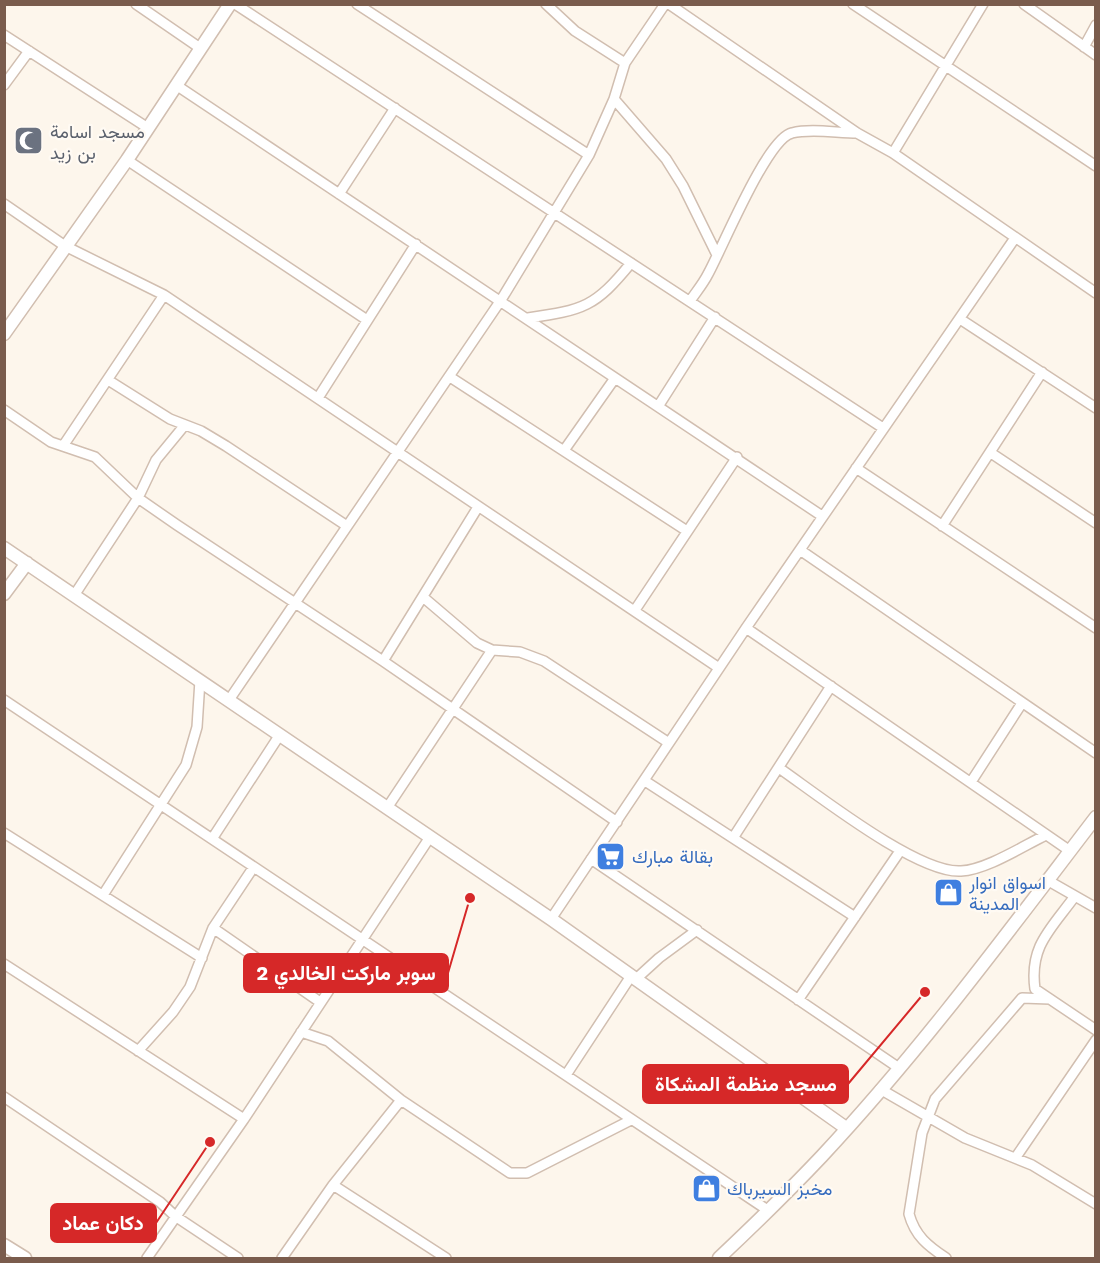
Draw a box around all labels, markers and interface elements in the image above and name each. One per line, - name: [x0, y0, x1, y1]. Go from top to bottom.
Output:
- place label: مسجد اسامة بن زيد: [50, 121, 145, 164]
- mosque icon: مسجد اسامة بن زيد: [13, 125, 45, 157]
- supermarket icon: بقالة مبارك: [595, 840, 627, 872]
- place label: بقالة مبارك: [632, 846, 713, 868]
- place label: اسواق انوار المدينة: [968, 872, 1046, 914]
- shop icon: اسواق انوار المدينة: [932, 876, 964, 908]
- callout: سوبر ماركت الخالدي 2: [244, 954, 448, 992]
- text: سوبر ماركت الخالدي 2: [256, 961, 436, 990]
- callout: مسجد منظمة المشكاة: [643, 1065, 848, 1103]
- text: مسجد منظمة المشكاة: [655, 1072, 837, 1096]
- shop icon: مخبز السيرباك: [690, 1172, 722, 1204]
- place label: مخبز السيرباك: [727, 1178, 832, 1200]
- callout: دكان عماد: [51, 1204, 156, 1242]
- text: دكان عماد: [62, 1211, 144, 1235]

